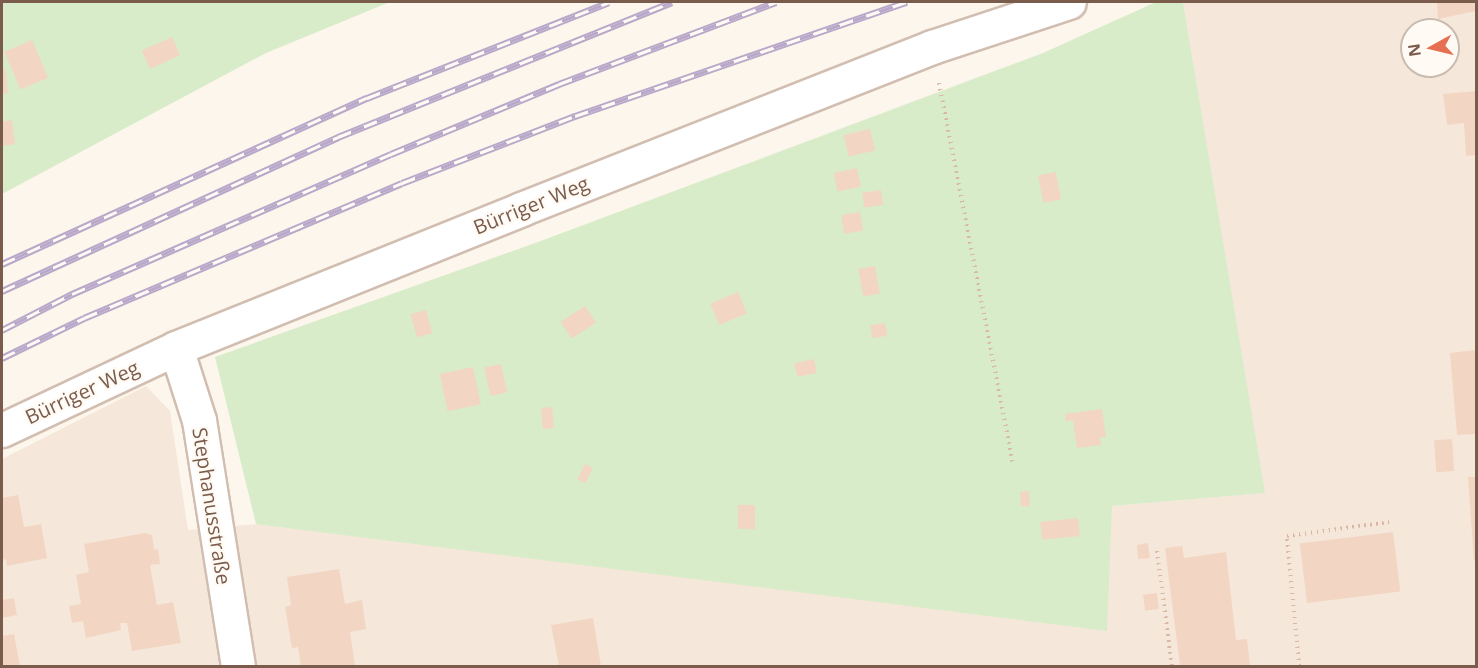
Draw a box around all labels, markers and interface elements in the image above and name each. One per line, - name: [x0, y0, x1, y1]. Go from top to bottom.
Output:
- north arrow: [1400, 18, 1460, 78]
- text: N: [1402, 42, 1426, 58]
- street label: Bürriger Weg: [470, 171, 592, 239]
- street label: Bürriger Weg: [21, 355, 143, 429]
- street label: Stephanusstraße: [188, 426, 236, 586]

